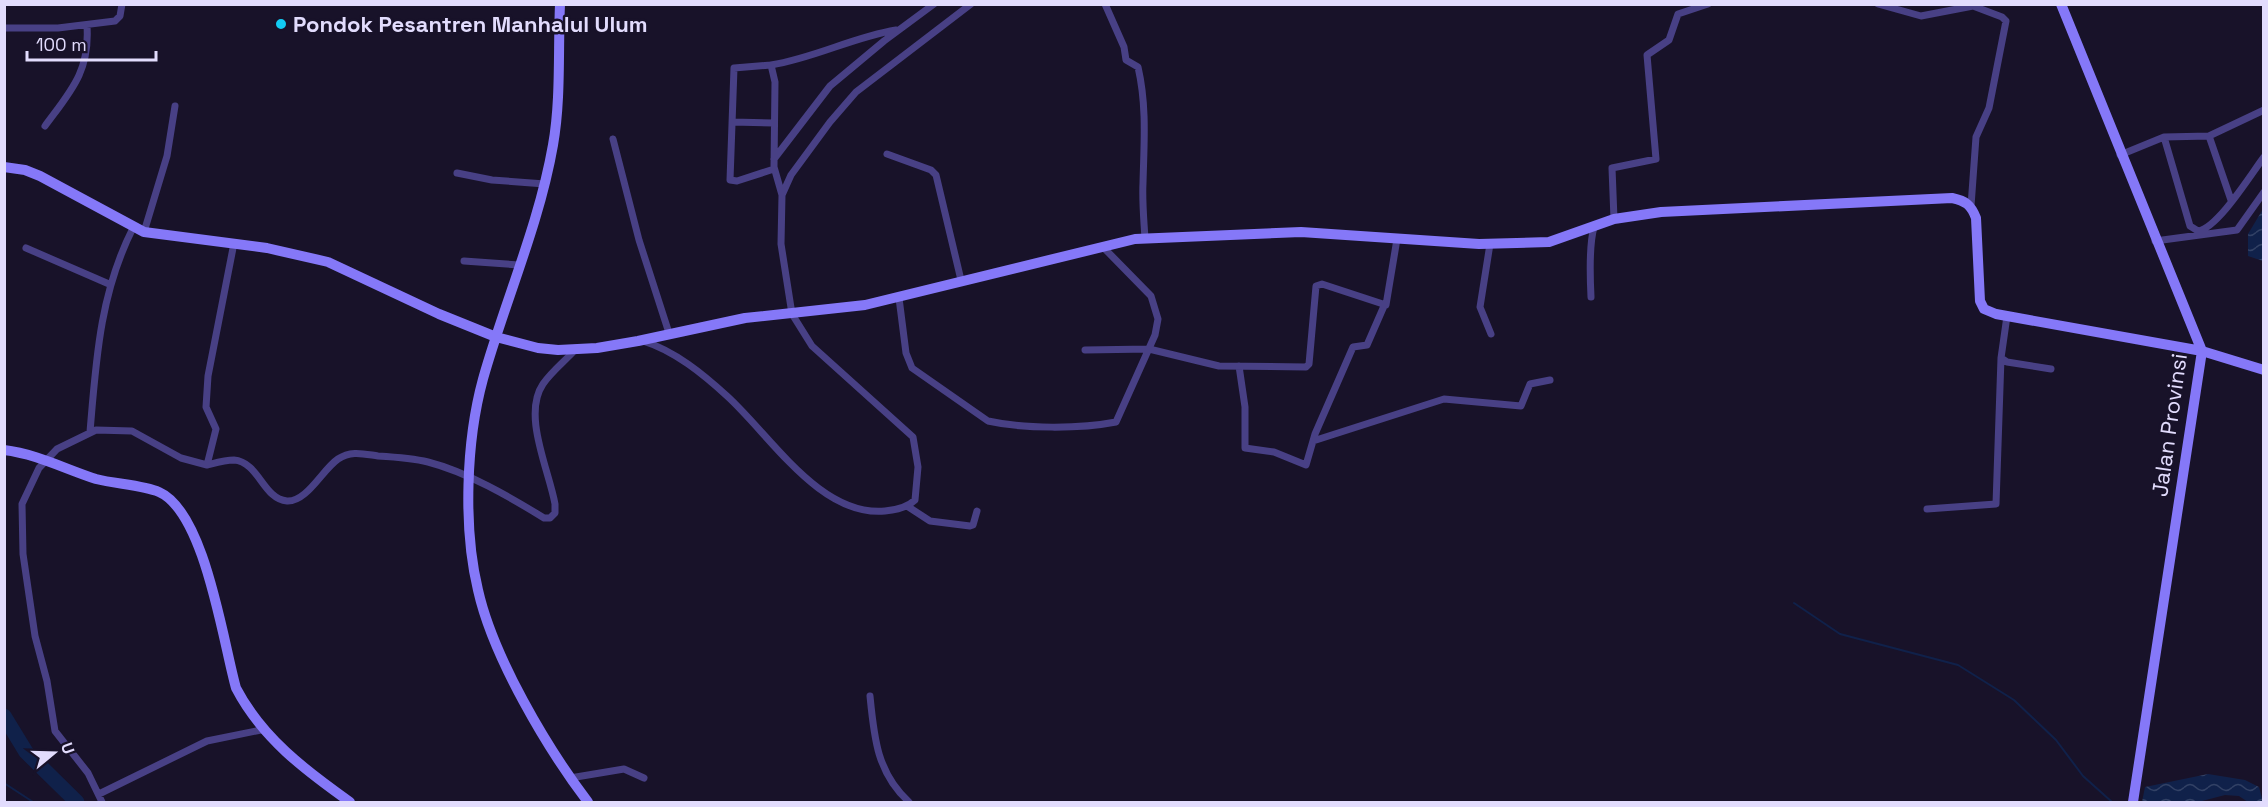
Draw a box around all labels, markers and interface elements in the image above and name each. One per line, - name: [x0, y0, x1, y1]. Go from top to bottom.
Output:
- place label: Pondok Pesantren Manhalul Ulum: [293, 10, 648, 38]
- marker: Pondok Pesantren Manhalul Ulum: [274, 17, 288, 31]
- scale bar: [27, 24, 156, 62]
- text: 100 m: [36, 33, 87, 56]
- street label: Jalan Provinsi: [2145, 352, 2193, 498]
- north arrow: [24, 723, 84, 783]
- text: U: [56, 740, 79, 757]

